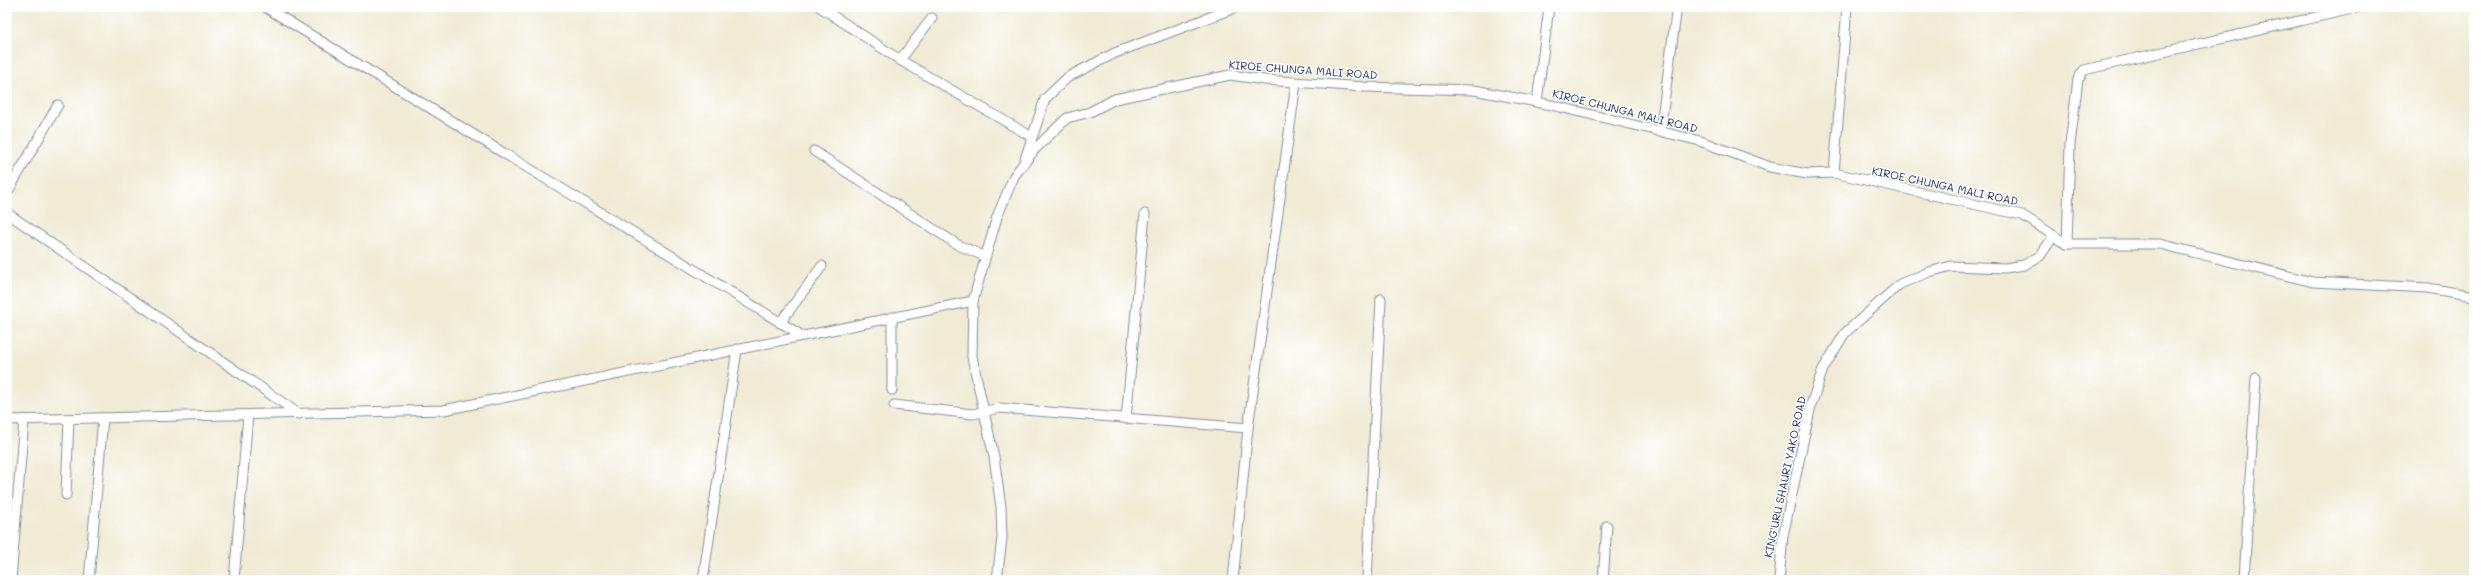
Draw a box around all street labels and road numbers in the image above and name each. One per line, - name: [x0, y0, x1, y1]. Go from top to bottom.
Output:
- street label: KIROE CHUNGA MALI ROAD: [1228, 57, 1378, 82]
- street label: KIROE CHUNGA MALI ROAD: [1551, 85, 1699, 136]
- street label: KIROE CHUNGA MALI ROAD: [1871, 163, 2020, 208]
- street label: KING'URU SHAURI YAKO ROAD: [1760, 395, 1809, 559]

